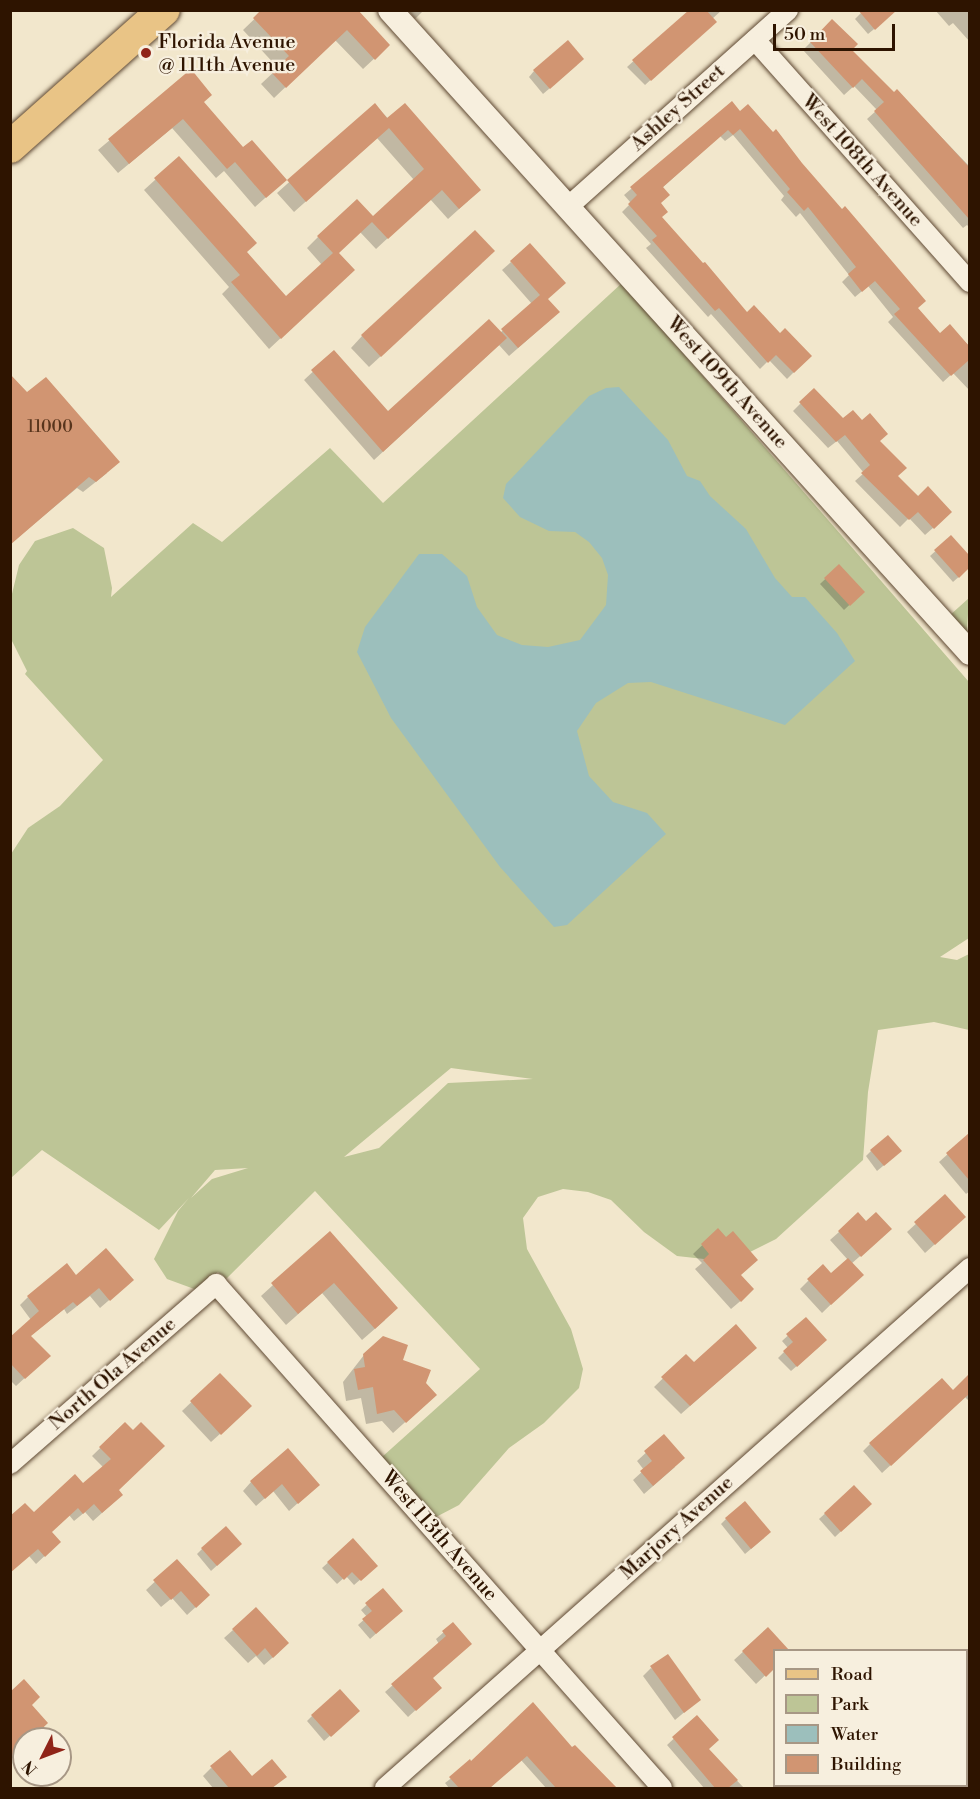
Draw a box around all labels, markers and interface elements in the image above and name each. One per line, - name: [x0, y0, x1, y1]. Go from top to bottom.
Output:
- scale bar: [776, 12, 898, 50]
- text: 50 m: [784, 23, 825, 46]
- place label: Florida Avenue @ 111th Avenue: [158, 30, 295, 77]
- marker: Florida Avenue @ 111th Avenue: [139, 46, 153, 60]
- street label: Ashley Street: [626, 59, 730, 157]
- street label: West 108th Avenue: [796, 90, 928, 232]
- street label: West 109th Avenue: [661, 312, 793, 454]
- house number: 11000: [27, 417, 73, 437]
- street label: North Ola Avenue: [45, 1312, 181, 1436]
- street label: West 113th Avenue: [376, 1466, 502, 1606]
- street label: Marjory Avenue: [616, 1471, 738, 1585]
- legend: [773, 1649, 968, 1787]
- text: Road: [831, 1663, 873, 1686]
- text: Park: [831, 1693, 868, 1716]
- text: Water: [831, 1723, 878, 1746]
- north arrow: [12, 1727, 72, 1787]
- text: Building: [831, 1753, 901, 1776]
- text: N: [18, 1756, 42, 1779]

